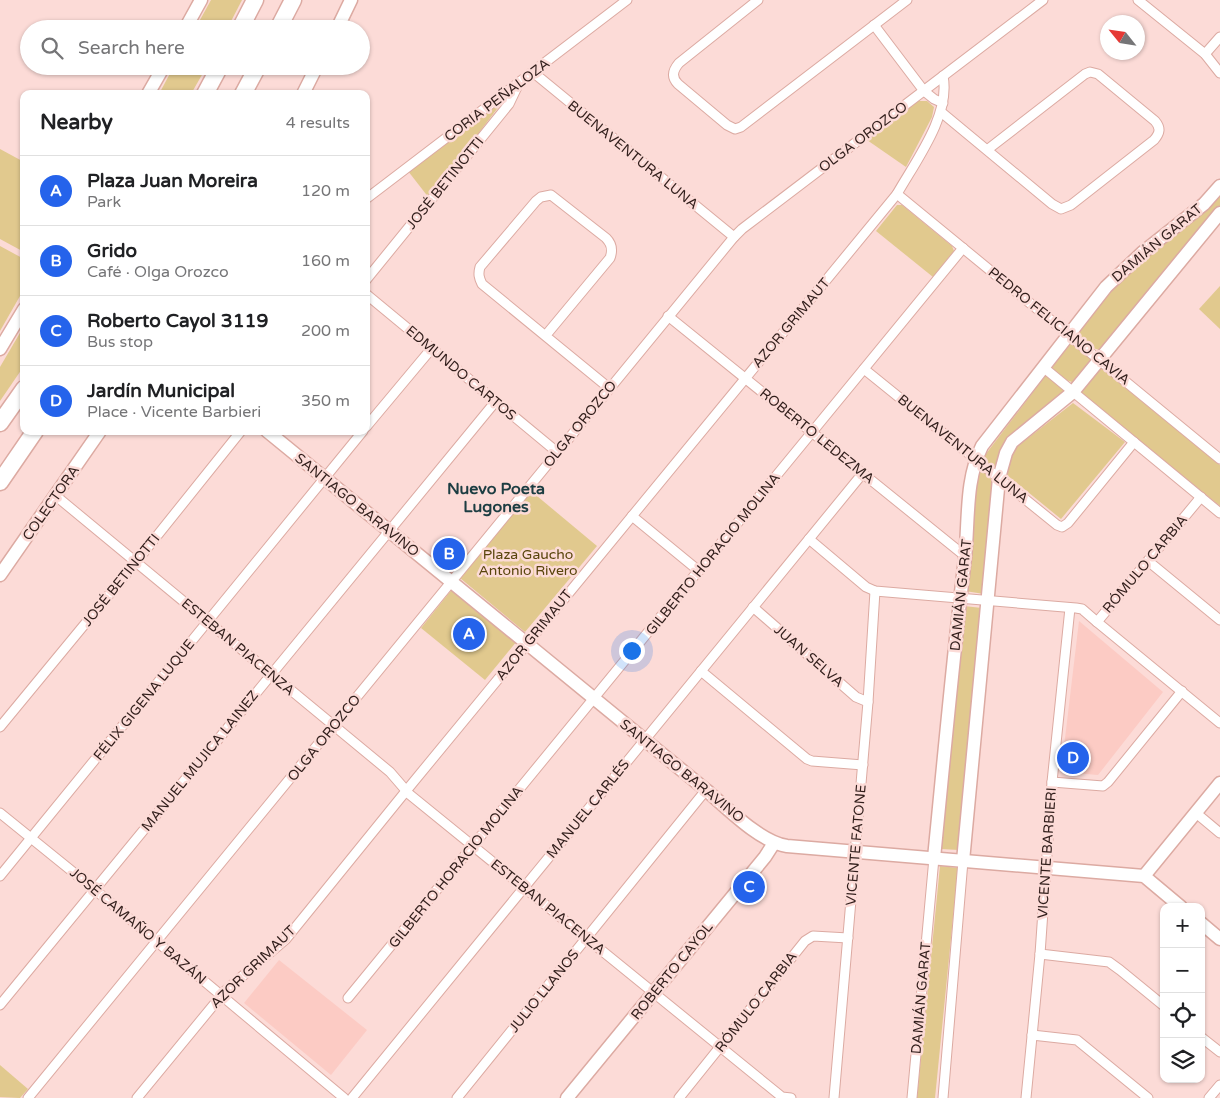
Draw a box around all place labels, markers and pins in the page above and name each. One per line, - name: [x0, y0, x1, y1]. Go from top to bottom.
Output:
- pin: B: [433, 535, 465, 573]
- pin: A: [453, 615, 485, 653]
- pin: D: [1057, 739, 1089, 777]
- pin: C: [733, 868, 765, 906]

